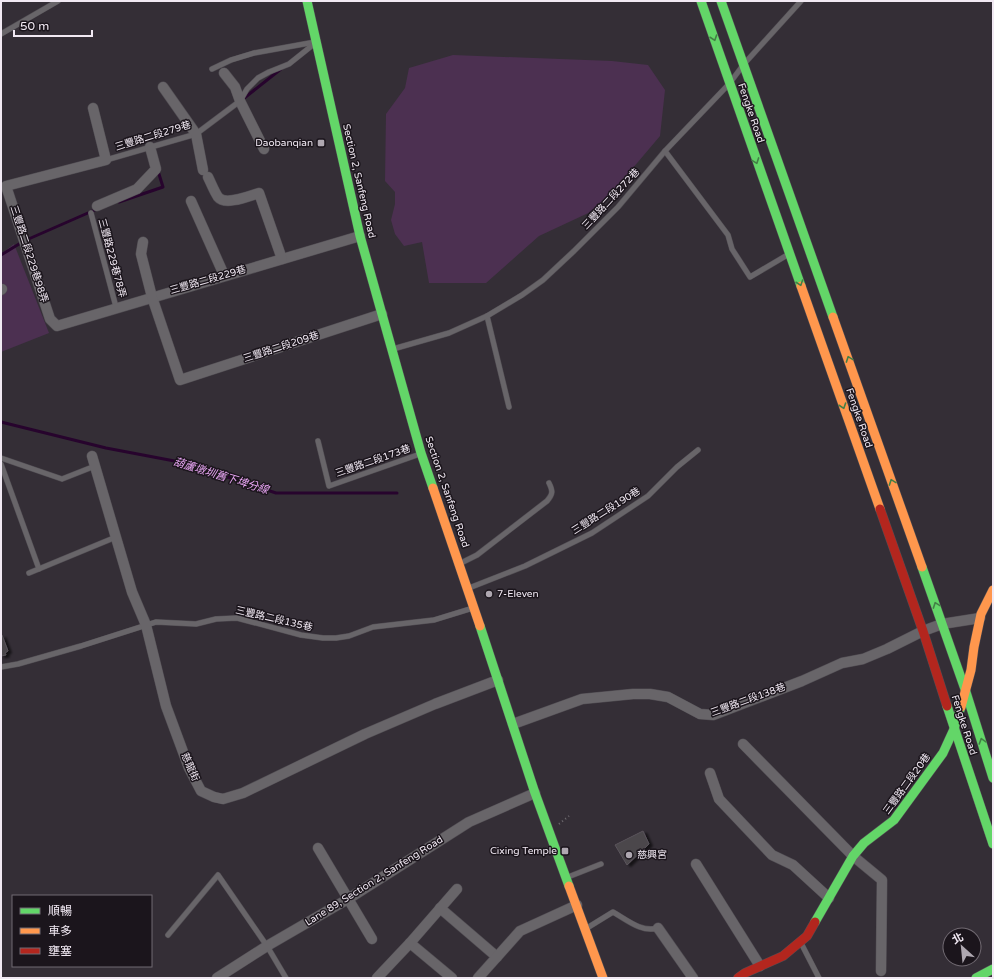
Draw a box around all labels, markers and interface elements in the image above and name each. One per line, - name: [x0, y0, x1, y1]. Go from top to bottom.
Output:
- scale bar: [14, 12, 92, 38]
- text: 50 m: [20, 19, 49, 33]
- one-way arrow: [709, 34, 717, 41]
- street label: Fengke Road: [735, 81, 767, 145]
- street label: 三豐路二段279巷: [114, 119, 192, 153]
- street label: Section 2, Sanfeng Road: [340, 123, 378, 239]
- place label: Daobanqian: [255, 137, 313, 149]
- marker: Daobanqian: [316, 138, 326, 148]
- one-way arrow: [752, 157, 760, 164]
- street label: 三豐路二段272巷: [580, 166, 642, 232]
- street label: 三豐路二段229巷98弄: [8, 204, 50, 304]
- street label: 三豐路229巷78弄: [96, 217, 128, 299]
- street label: 三豐路二段229巷: [168, 263, 248, 297]
- one-way arrow: [795, 280, 803, 287]
- street label: 三豐路二段209巷: [242, 329, 320, 365]
- one-way arrow: [845, 356, 853, 363]
- street label: Fengke Road: [843, 386, 875, 450]
- one-way arrow: [838, 402, 847, 409]
- street label: Section 2, Sanfeng Road: [422, 435, 472, 549]
- street label: 三豐路二段173巷: [334, 442, 412, 480]
- water label: 葫蘆墩圳舊下埤分線: [172, 455, 272, 497]
- one-way arrow: [888, 479, 897, 486]
- street label: 三豐路二段190巷: [569, 485, 643, 537]
- place label: 7-Eleven: [497, 588, 539, 600]
- marker: 7-Eleven: [484, 589, 494, 599]
- one-way arrow: [932, 601, 940, 608]
- street label: 三豐路二段135巷: [234, 604, 314, 634]
- street label: 三豐路二段138巷: [709, 681, 787, 719]
- street label: Fengke Road: [949, 693, 979, 757]
- one-way arrow: [978, 738, 986, 745]
- street label: 慈龍街: [178, 751, 202, 783]
- street label: 三豐路二段20巷: [881, 751, 933, 817]
- street label: Lane 89, Section 2, Sanfeng Road: [303, 833, 445, 929]
- place label: Cixing Temple: [490, 845, 557, 857]
- marker: Cixing Temple: [560, 846, 570, 856]
- place label: 慈興宮: [637, 849, 667, 861]
- marker: 慈興宮: [624, 850, 634, 860]
- legend: [12, 895, 152, 967]
- text: 順暢: [48, 904, 72, 918]
- text: 車多: [48, 924, 72, 938]
- north arrow: [942, 927, 982, 967]
- text: 北: [950, 930, 966, 947]
- text: 壅塞: [48, 944, 72, 958]

